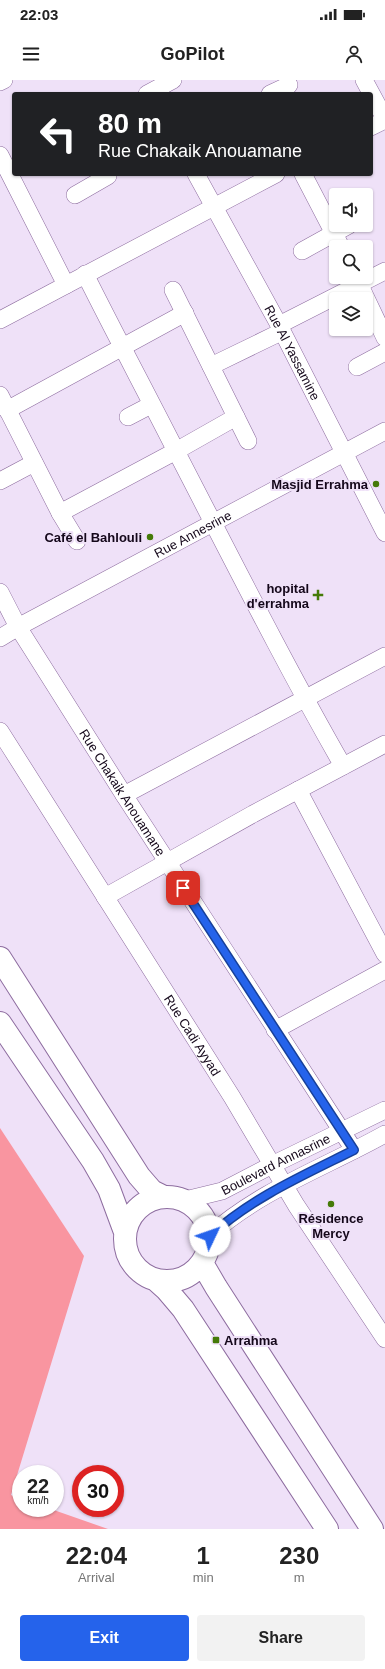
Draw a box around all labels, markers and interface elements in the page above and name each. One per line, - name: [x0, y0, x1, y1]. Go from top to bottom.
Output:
- text: 22:03: [20, 6, 58, 23]
- icon: menu: [20, 43, 42, 65]
- icon: person: [343, 43, 365, 65]
- text: GoPilot: [161, 44, 225, 64]
- icon: left: [32, 108, 84, 160]
- text: 80 m: [98, 108, 162, 139]
- text: Rue Chakaik Anouamane: [98, 141, 302, 161]
- map controls: [329, 188, 373, 336]
- button: sound: [329, 188, 373, 232]
- button: search: [329, 240, 373, 284]
- button: layers: [329, 292, 373, 336]
- street label: Rue Al Yassamine: [261, 302, 323, 403]
- place label: Masjid Errahma: [271, 477, 369, 492]
- marker: Masjid Errahma: [371, 479, 381, 489]
- street label: Rue Annesrine: [152, 507, 234, 561]
- place label: Café el Bahlouli: [44, 530, 142, 545]
- marker: Café el Bahlouli: [145, 532, 155, 542]
- place label: hopital d'errahma: [247, 581, 310, 611]
- marker: hopital d'errahma: [312, 589, 324, 601]
- street label: Rue Chakaik Anouamane: [76, 726, 168, 859]
- pin: [166, 871, 200, 905]
- icon: arrive: [172, 877, 194, 899]
- street label: Rue Cadi Ayyad: [161, 992, 224, 1079]
- street label: Boulevard Annasrine: [219, 1131, 333, 1198]
- marker: Résidence Mercy: [326, 1199, 336, 1209]
- place label: Résidence Mercy: [298, 1211, 364, 1241]
- position arrow: [189, 1215, 231, 1257]
- place label: Arrahma: [224, 1333, 278, 1348]
- marker: Arrahma: [211, 1335, 221, 1345]
- speed limit sign: 30: [72, 1465, 124, 1517]
- text: 22: [27, 1475, 49, 1497]
- text: km/h: [27, 1495, 49, 1506]
- text: 22:04: [66, 1542, 127, 1569]
- text: 1: [196, 1542, 210, 1569]
- text: 230: [279, 1542, 319, 1569]
- text: Arrival: [78, 1570, 115, 1585]
- text: min: [193, 1570, 214, 1585]
- text: m: [294, 1570, 305, 1585]
- button: Exit: [20, 1615, 189, 1661]
- button: Share: [197, 1615, 365, 1661]

